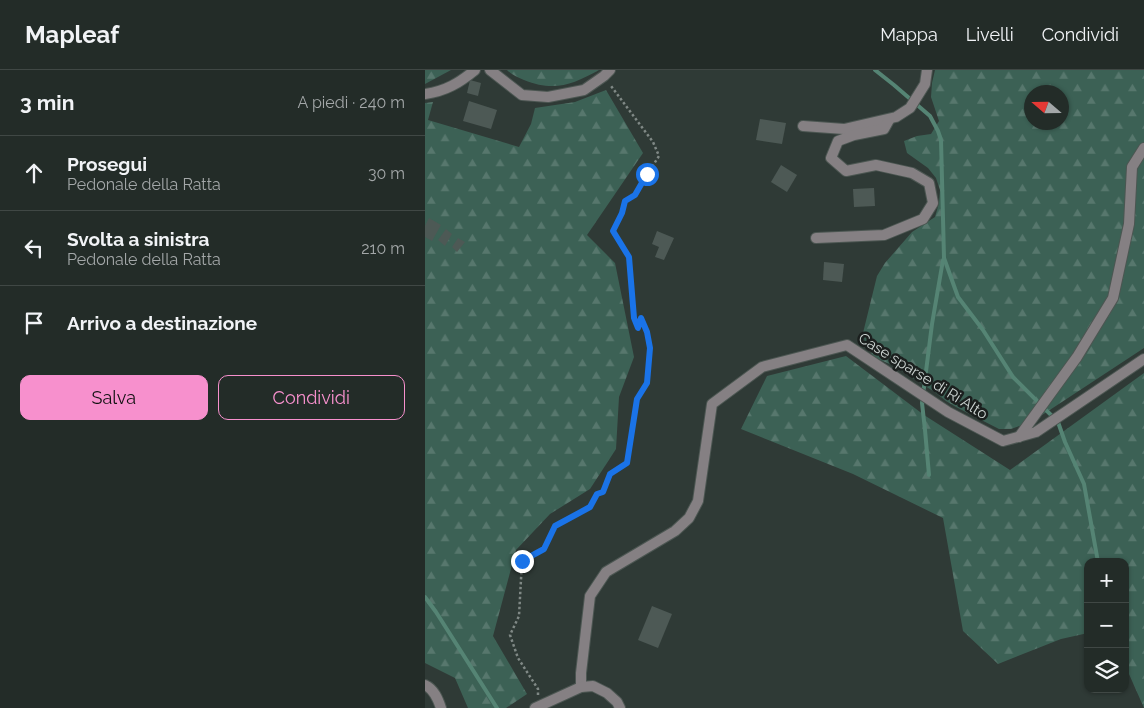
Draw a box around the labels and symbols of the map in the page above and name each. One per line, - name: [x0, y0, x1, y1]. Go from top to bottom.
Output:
- north arrow: [1024, 85, 1069, 130]
- route start: [636, 163, 659, 186]
- street label: Case sparse di Ri Alto: [855, 329, 991, 423]
- route end: [511, 550, 534, 573]

